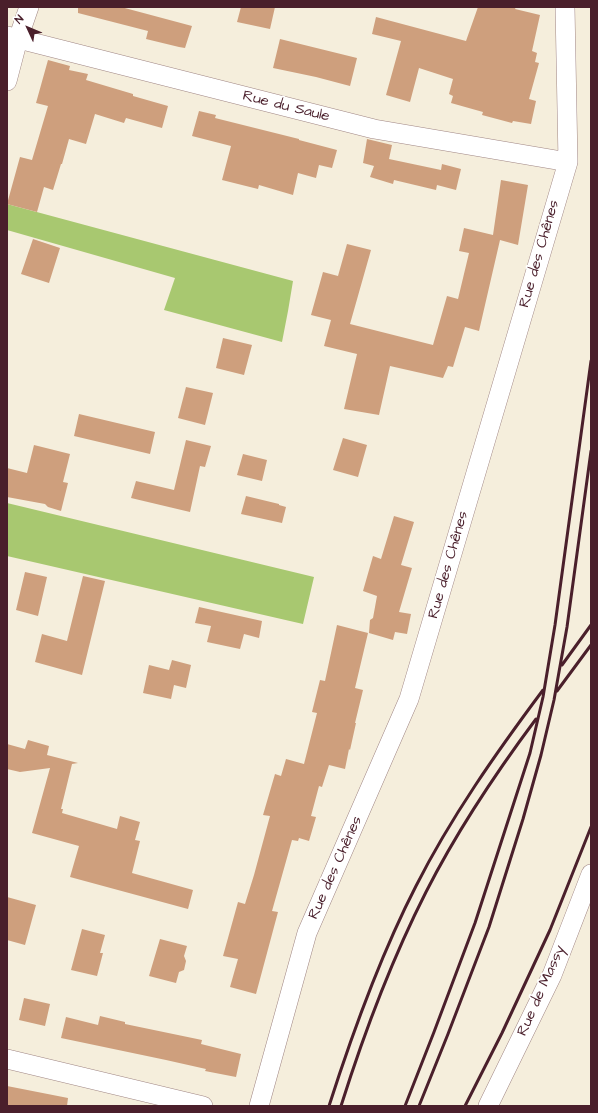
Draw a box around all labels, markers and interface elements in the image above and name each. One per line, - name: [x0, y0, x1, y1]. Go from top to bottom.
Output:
- north arrow: [8, 8, 48, 48]
- text: N: [11, 12, 27, 27]
- street label: Rue du Saule: [241, 87, 331, 127]
- street label: Rue des Chênes: [516, 198, 564, 310]
- street label: Rue des Chênes: [425, 509, 473, 621]
- street label: Rue des Chênes: [305, 814, 367, 922]
- street label: Rue de Massy: [514, 943, 570, 1039]

